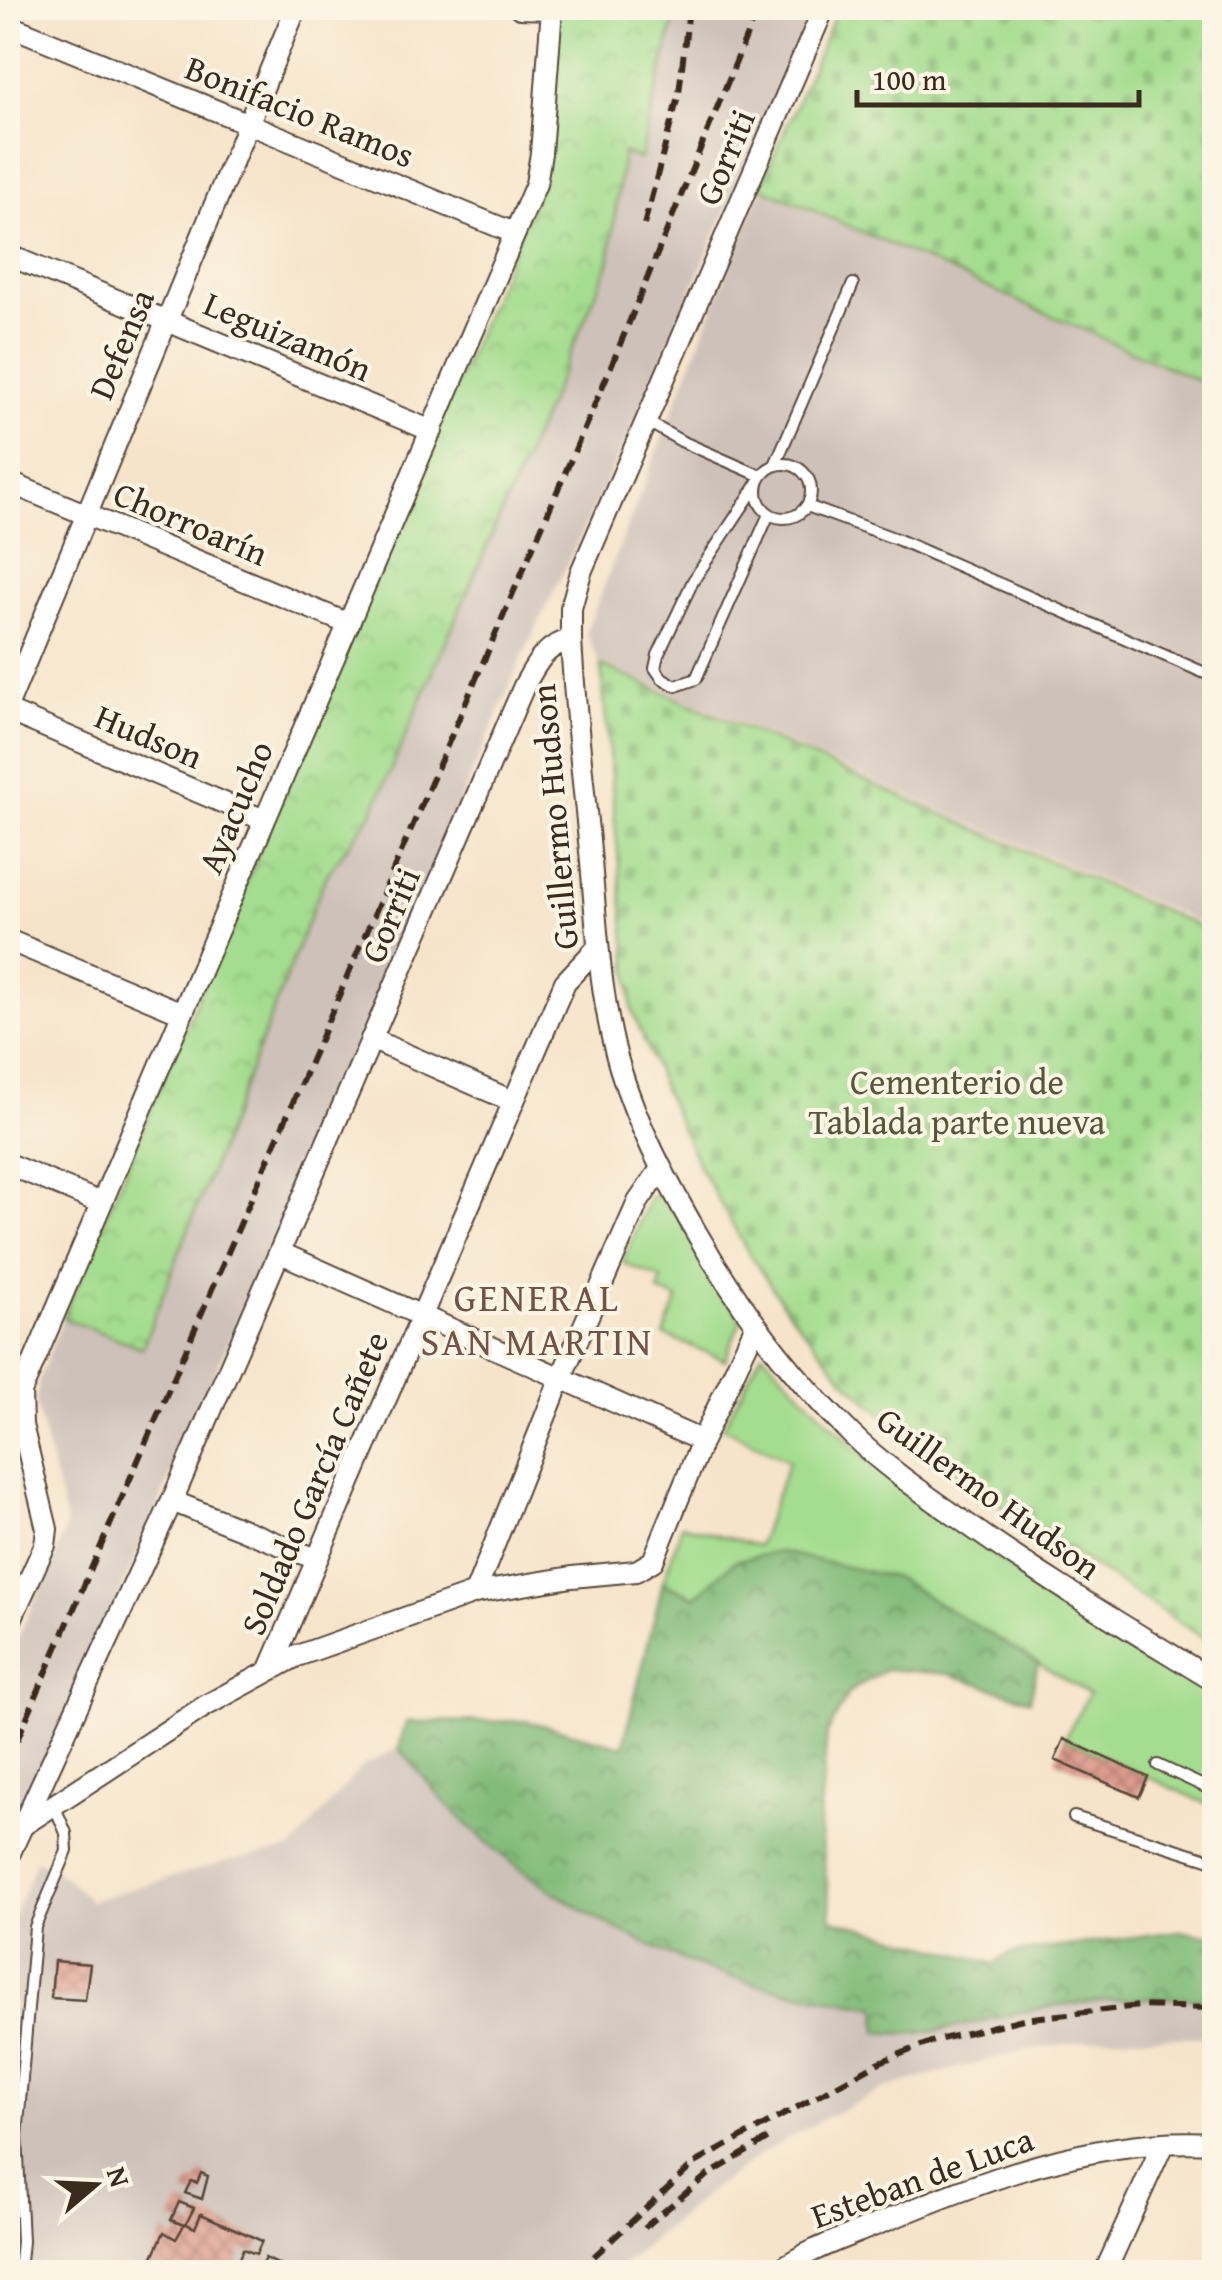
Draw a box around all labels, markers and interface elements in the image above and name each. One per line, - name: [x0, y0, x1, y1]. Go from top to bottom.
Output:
- street label: Bonifacio Ramos: [178, 42, 422, 180]
- scale bar: [857, 45, 1140, 107]
- text: 100 m: [872, 57, 947, 101]
- street label: Gorriti: [682, 101, 768, 213]
- street label: Leguizamón: [196, 278, 380, 394]
- street label: Defensa: [75, 280, 167, 407]
- street label: Chorroarín: [106, 468, 276, 578]
- street label: Guillermo Hudson: [517, 682, 591, 952]
- street label: Hudson: [87, 691, 211, 782]
- street label: Ayacucho: [184, 733, 286, 881]
- street label: Gorriti: [347, 859, 433, 971]
- park label: Cementerio de Tablada parte nueva: [809, 1056, 1106, 1147]
- district label: GENERAL SAN MARTIN: [421, 1269, 653, 1369]
- street label: Soldado García Cañete: [227, 1323, 401, 1643]
- street label: Guillermo Hudson: [866, 1394, 1112, 1592]
- street label: Esteban de Luca: [804, 2113, 1041, 2241]
- north arrow: [45, 2135, 145, 2235]
- text: N: [97, 2161, 142, 2192]

